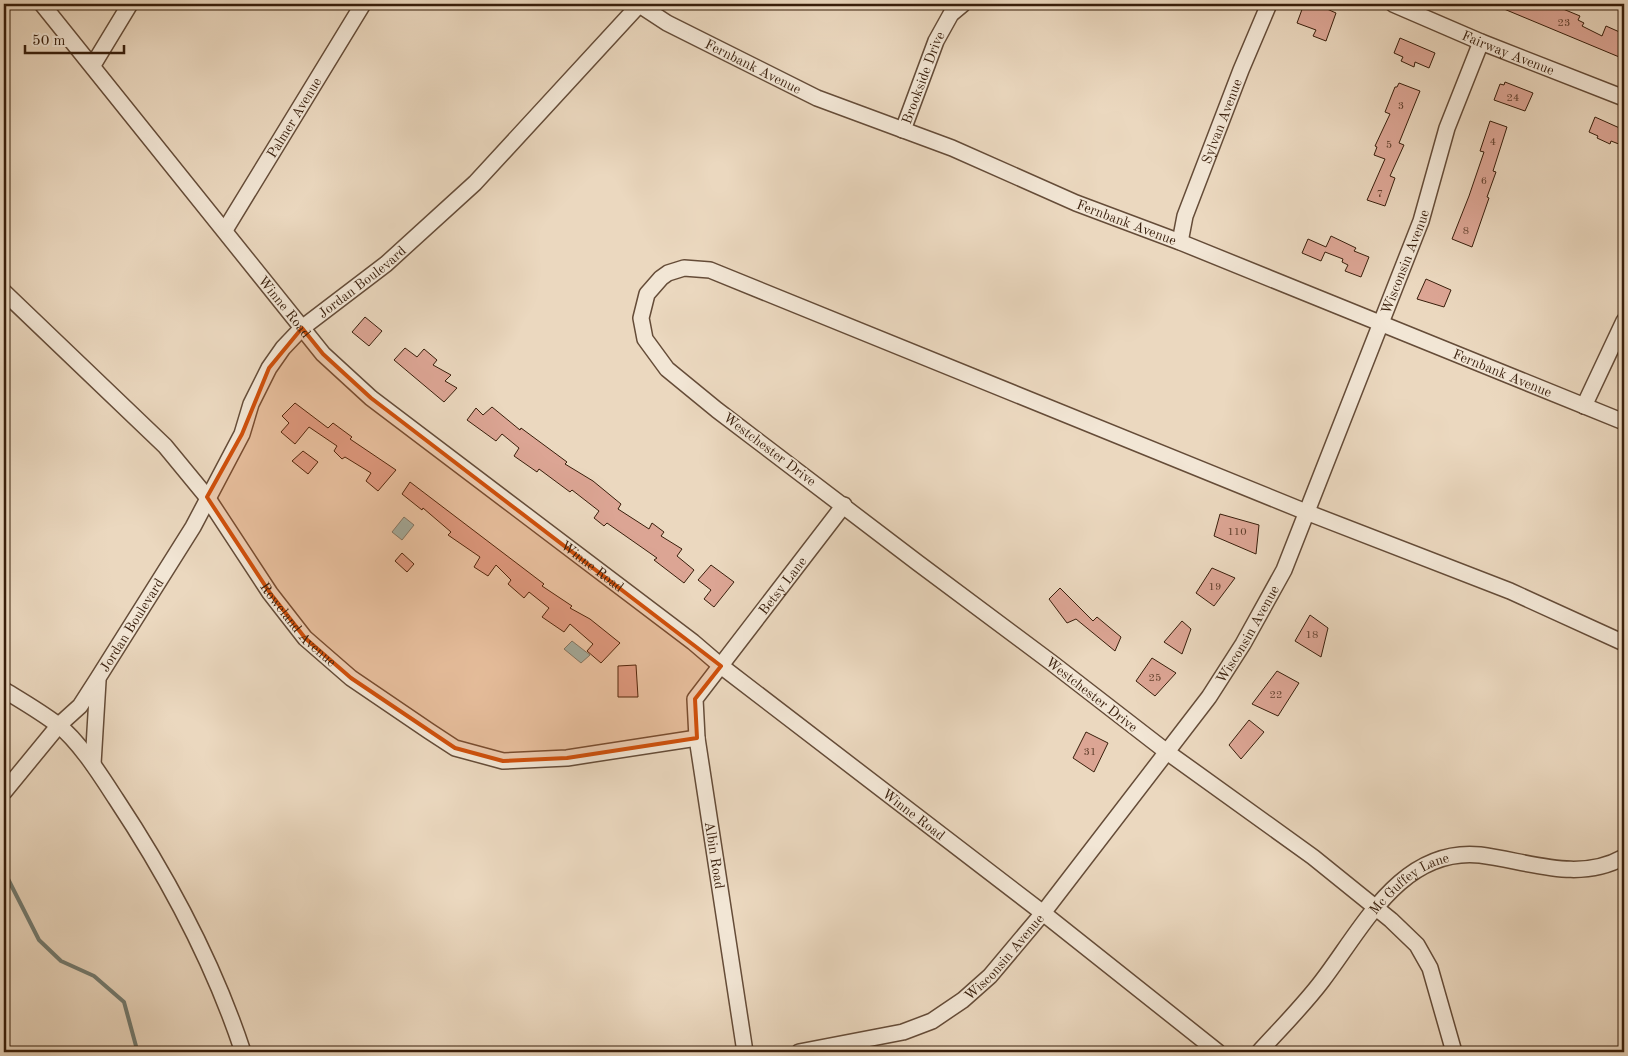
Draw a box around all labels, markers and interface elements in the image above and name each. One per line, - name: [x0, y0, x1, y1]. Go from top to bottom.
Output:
- house number: 23: [1558, 18, 1570, 29]
- scale bar: [25, 22, 124, 54]
- street label: Brookside Drive: [900, 29, 948, 126]
- street label: Fairway Avenue: [1460, 29, 1556, 78]
- text: 50 m: [32, 34, 66, 49]
- street label: Fernbank Avenue: [702, 37, 803, 97]
- street label: Palmer Avenue: [265, 75, 324, 161]
- street label: Sylvan Avenue: [1200, 77, 1245, 166]
- house number: 24: [1507, 93, 1519, 104]
- house number: 3: [1398, 101, 1404, 112]
- house number: 4: [1490, 137, 1496, 148]
- house number: 5: [1386, 140, 1392, 151]
- house number: 6: [1481, 176, 1487, 187]
- house number: 7: [1377, 189, 1383, 200]
- street label: Fernbank Avenue: [1074, 198, 1178, 248]
- street label: Wisconsin Avenue: [1379, 208, 1432, 316]
- house number: 8: [1463, 226, 1469, 237]
- street label: Jordan Boulevard: [316, 244, 409, 321]
- street label: Winne Road: [255, 274, 313, 341]
- street label: Fernbank Avenue: [1451, 347, 1554, 400]
- street label: Westchester Drive: [721, 411, 818, 489]
- house number: 110: [1227, 527, 1247, 538]
- street label: Winne Road: [558, 539, 626, 595]
- street label: Betsy Lane: [757, 554, 810, 617]
- street label: Jordan Boulevard: [98, 576, 167, 675]
- street label: Roweland Avenue: [257, 580, 338, 670]
- house number: 19: [1209, 582, 1221, 593]
- street label: Wisconsin Avenue: [1214, 583, 1282, 686]
- house number: 18: [1306, 630, 1318, 641]
- street label: Westchester Drive: [1043, 655, 1140, 735]
- house number: 25: [1149, 673, 1161, 684]
- house number: 22: [1270, 690, 1282, 701]
- house number: 31: [1084, 747, 1096, 758]
- street label: Winne Road: [879, 786, 947, 843]
- street label: Albin Road: [702, 820, 726, 890]
- street label: Mc Guffey Lane: [1367, 851, 1450, 917]
- street label: Wisconsin Avenue: [962, 912, 1047, 1003]

